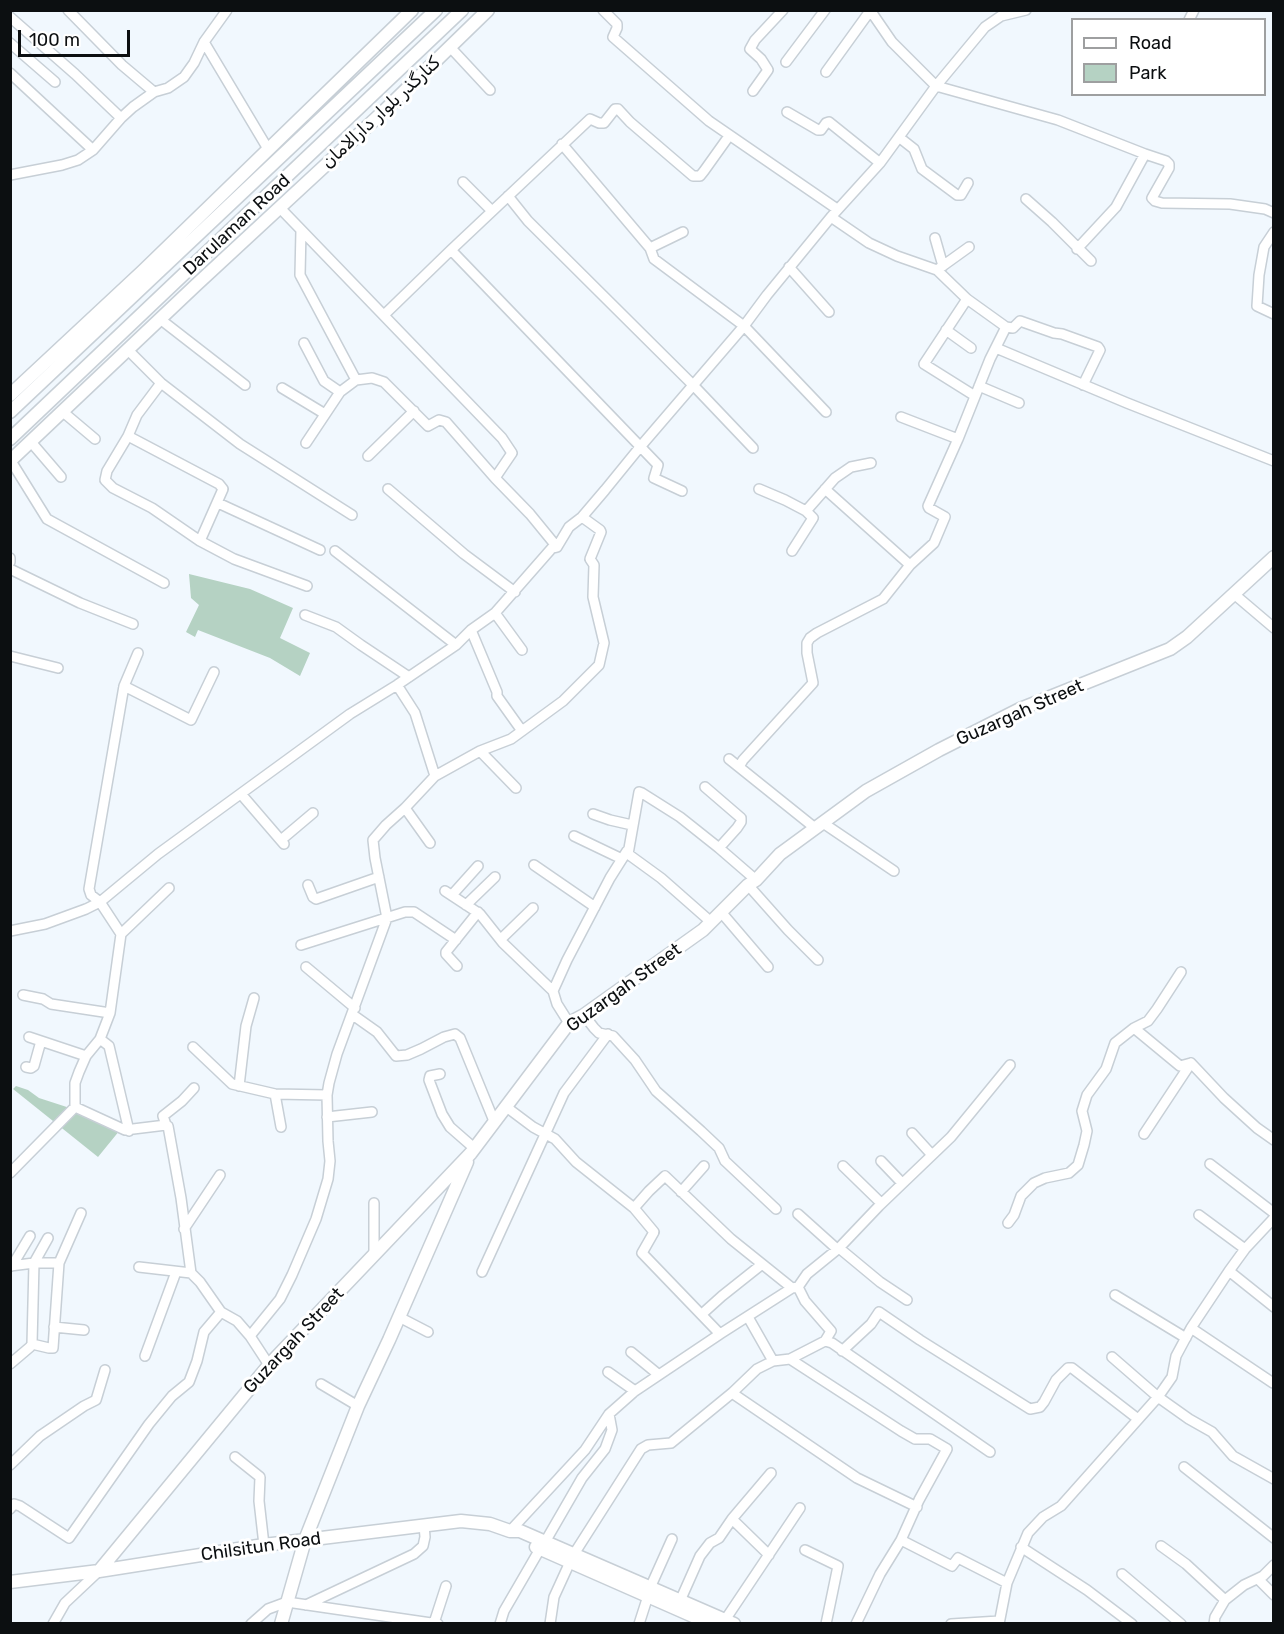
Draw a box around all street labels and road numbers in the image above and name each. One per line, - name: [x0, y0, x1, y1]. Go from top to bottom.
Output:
- street label: کنارگذر بلوار دارالامان: [317, 53, 445, 173]
- street label: Darulaman Road: [179, 170, 295, 280]
- street label: Guzargah Street: [953, 675, 1087, 751]
- street label: Guzargah Street: [562, 939, 686, 1037]
- street label: Guzargah Street: [239, 1284, 349, 1398]
- street label: Chilsitun Road: [200, 1528, 322, 1566]

